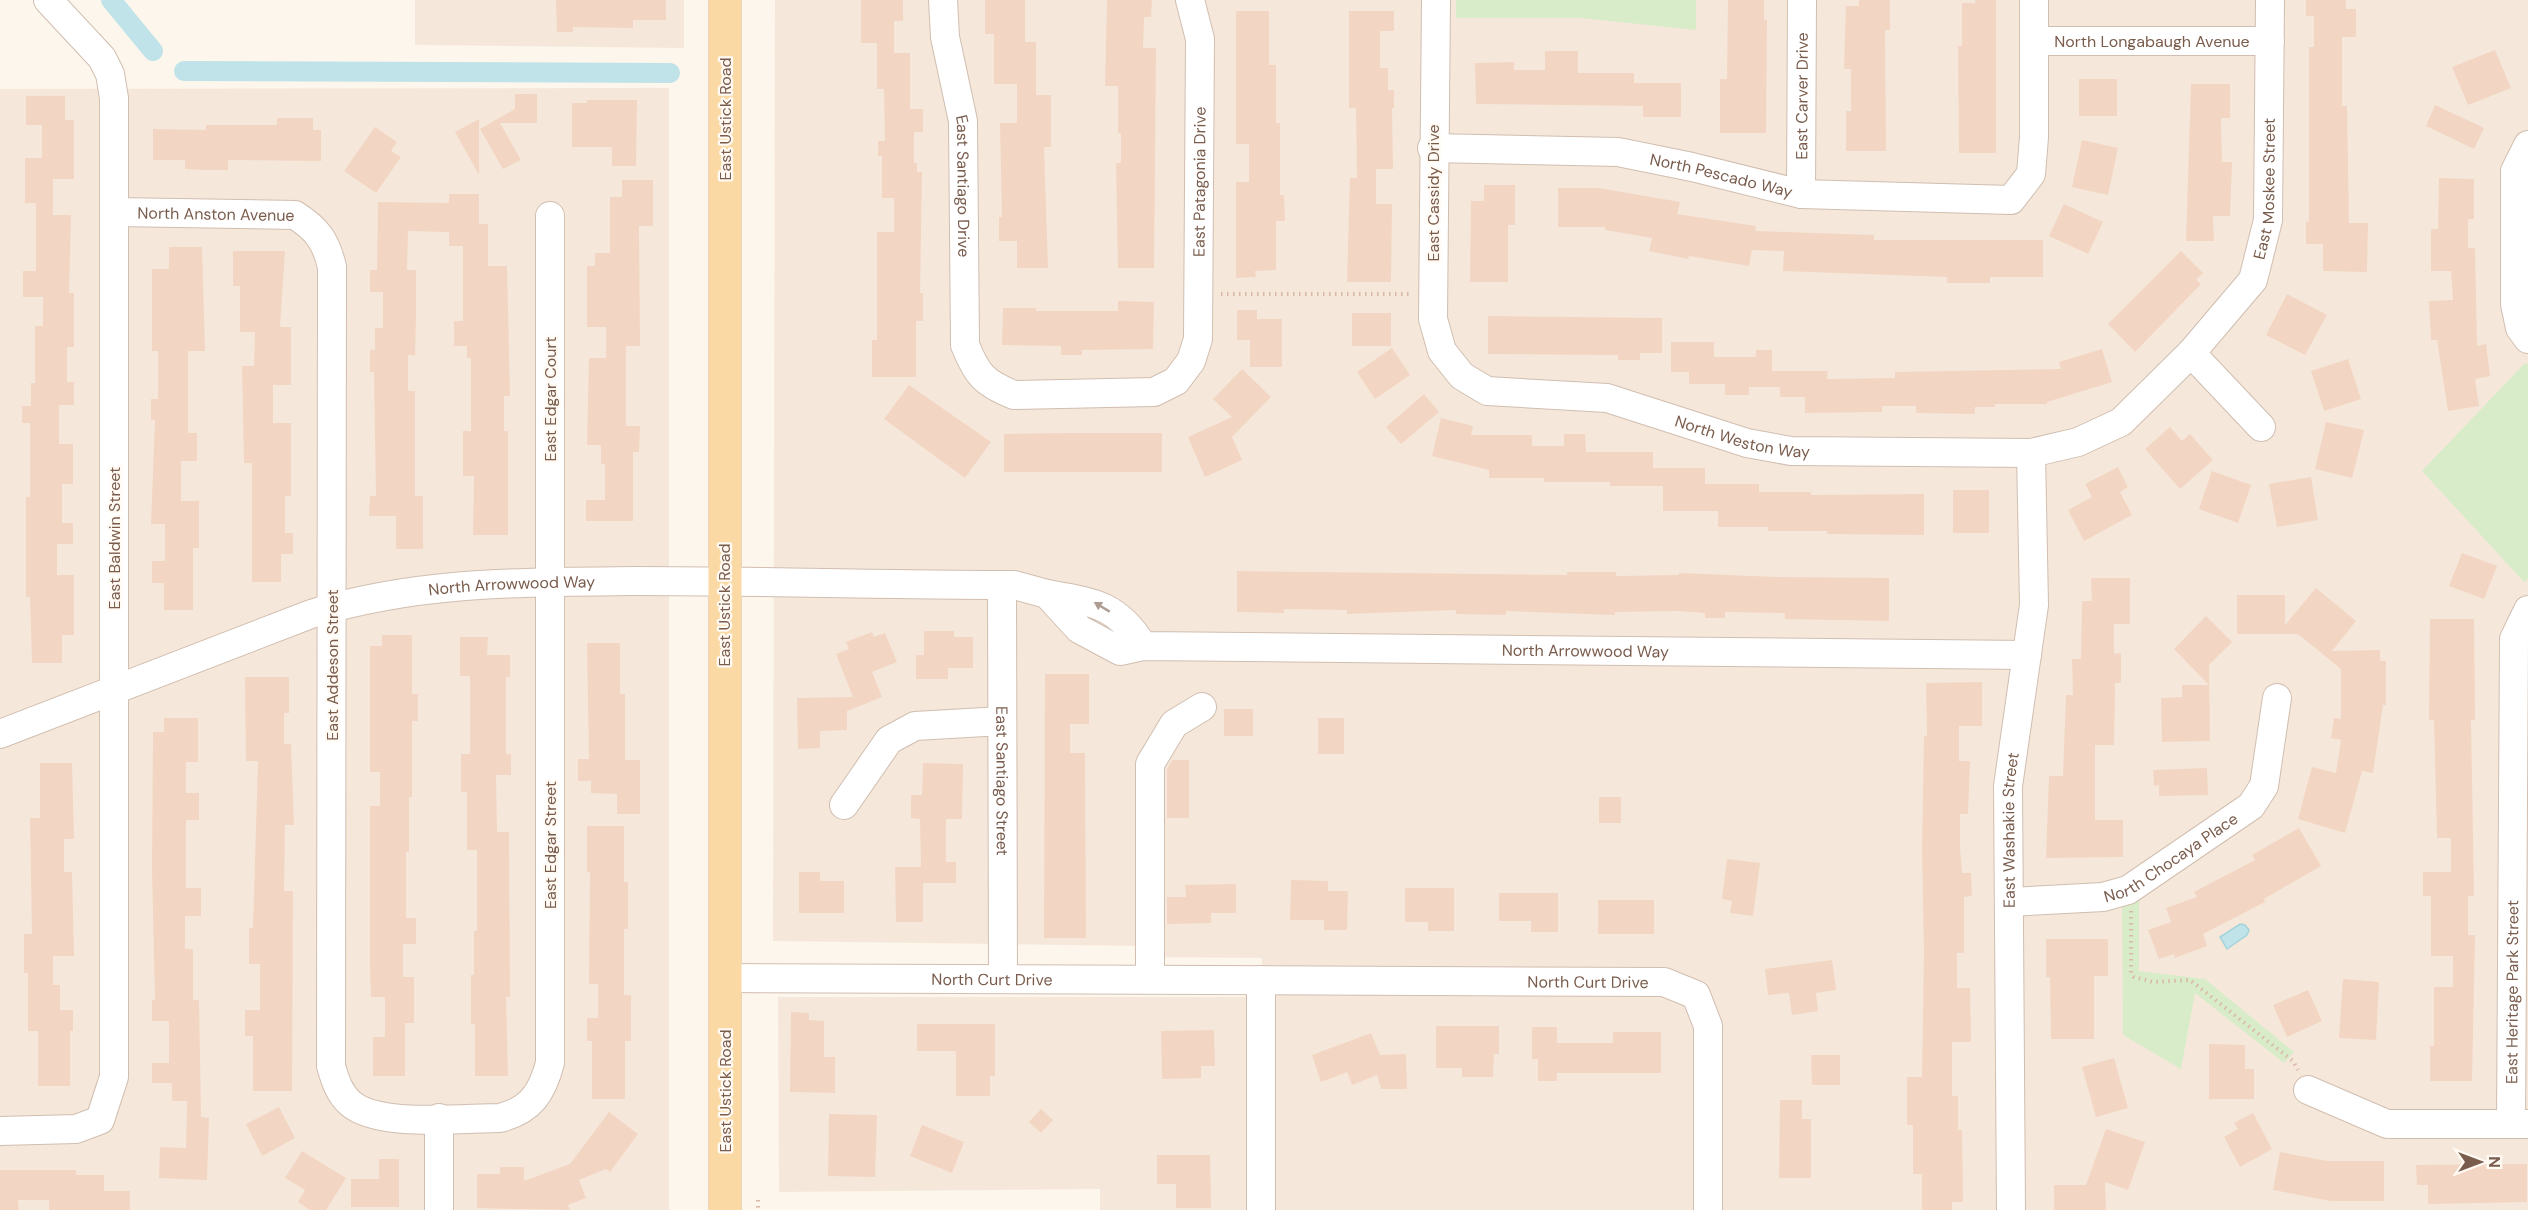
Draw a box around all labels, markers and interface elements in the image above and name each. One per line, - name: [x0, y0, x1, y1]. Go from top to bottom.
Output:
- street label: North Longabaugh Avenue: [2054, 31, 2250, 52]
- street label: East Carver Drive: [1791, 32, 1813, 160]
- street label: East Ustick Road: [715, 58, 736, 180]
- street label: East Patagonia Drive: [1189, 106, 1211, 257]
- street label: East Santiago Drive: [951, 113, 974, 257]
- street label: East Moskee Street: [2249, 118, 2280, 262]
- street label: East Cassidy Drive: [1423, 124, 1444, 262]
- street label: North Pescado Way: [1648, 149, 1795, 203]
- street label: North Anston Avenue: [137, 202, 295, 226]
- street label: East Edgar Court: [540, 336, 561, 462]
- street label: North Weston Way: [1672, 411, 1810, 462]
- street label: East Baldwin Street: [104, 467, 125, 609]
- street label: East Ustick Road: [714, 544, 735, 666]
- street label: North Arrowwood Way: [427, 571, 595, 600]
- street label: East Addeson Street: [322, 589, 343, 741]
- one-way arrow: [1094, 602, 1110, 613]
- street label: North Arrowwood Way: [1502, 640, 1669, 662]
- street label: East Santiago Street: [991, 706, 1013, 856]
- street label: East Washakie Street: [1998, 751, 2024, 908]
- street label: East Edgar Street: [540, 781, 561, 909]
- street label: North Chocaya Place: [2101, 808, 2242, 907]
- street label: East Heritage Park Street: [2501, 900, 2523, 1084]
- street label: North Curt Drive: [931, 969, 1053, 990]
- street label: North Curt Drive: [1527, 971, 1649, 993]
- street label: East Ustick Road: [715, 1030, 736, 1152]
- north arrow: [2450, 1132, 2510, 1192]
- text: N: [2484, 1156, 2505, 1168]

